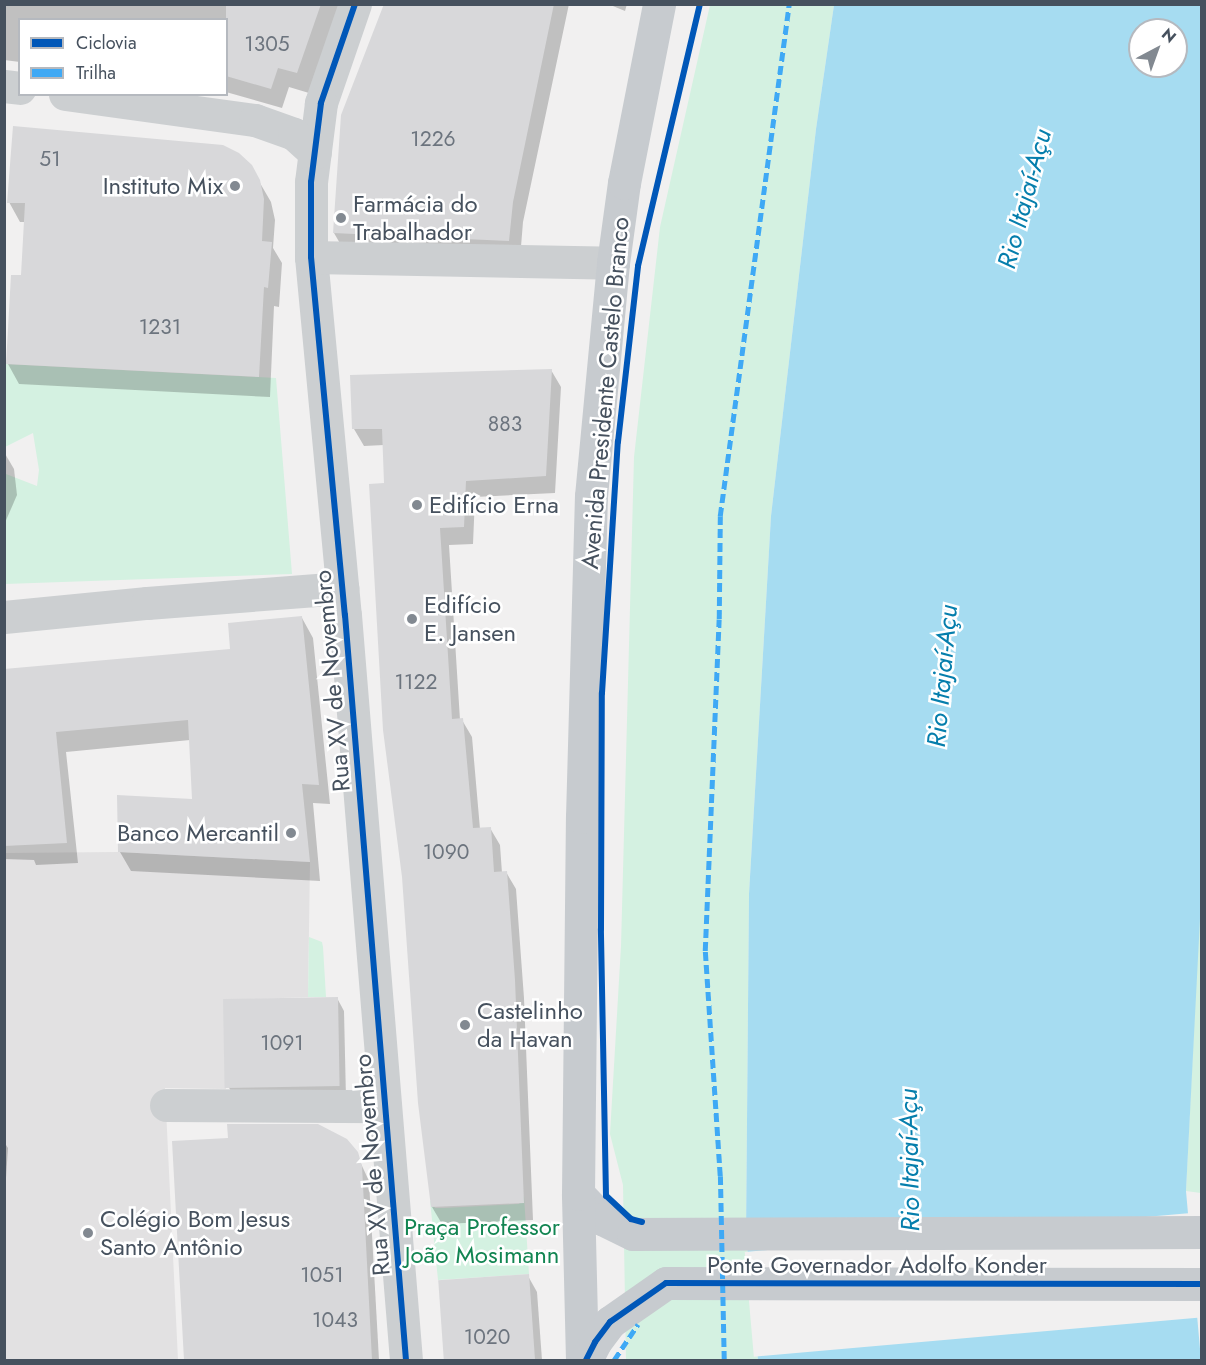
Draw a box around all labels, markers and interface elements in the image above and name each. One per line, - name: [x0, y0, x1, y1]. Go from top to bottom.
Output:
- legend: [18, 18, 228, 96]
- north arrow: [1128, 18, 1188, 78]
- text: N: [1156, 23, 1181, 48]
- text: Ciclovia: [76, 30, 137, 56]
- house number: 1305: [244, 31, 290, 57]
- text: Trilha: [76, 60, 116, 86]
- house number: 1226: [410, 126, 456, 152]
- water label: Rio Itajaí-Açu: [991, 126, 1059, 272]
- house number: 51: [39, 146, 61, 172]
- place label: Instituto Mix: [103, 172, 223, 200]
- marker: Instituto Mix: [228, 179, 242, 193]
- place label: Farmácia do Trabalhador: [353, 190, 478, 246]
- marker: Farmácia do Trabalhador: [334, 211, 348, 225]
- street label: Avenida Presidente Castelo Branco: [575, 216, 635, 570]
- house number: 1231: [139, 314, 181, 340]
- house number: 883: [488, 411, 522, 437]
- place label: Edifício Erna: [429, 491, 559, 519]
- marker: Edifício Erna: [410, 498, 424, 512]
- street label: Rua XV de Novembro: [308, 569, 356, 793]
- place label: Edifício E. Jansen: [424, 591, 516, 647]
- water label: Rio Itajaí-Açu: [921, 603, 965, 749]
- marker: Edifício E. Jansen: [405, 612, 419, 626]
- house number: 1122: [395, 669, 437, 695]
- place label: Banco Mercantil: [117, 819, 279, 847]
- marker: Banco Mercantil: [284, 826, 298, 840]
- house number: 1090: [423, 839, 469, 865]
- place label: Castelinho da Havan: [477, 997, 583, 1053]
- marker: Castelinho da Havan: [458, 1018, 472, 1032]
- house number: 1091: [260, 1030, 304, 1056]
- street label: Rua XV de Novembro: [348, 1053, 396, 1277]
- water label: Rio Itajaí-Açu: [893, 1088, 927, 1232]
- place label: Colégio Bom Jesus Santo Antônio: [100, 1205, 290, 1261]
- park label: Praça Professor João Mosimann: [404, 1213, 560, 1269]
- marker: Colégio Bom Jesus Santo Antônio: [81, 1226, 95, 1240]
- street label: Ponte Governador Adolfo Konder: [707, 1251, 1047, 1279]
- house number: 1051: [300, 1262, 344, 1288]
- house number: 1043: [312, 1307, 358, 1333]
- house number: 1020: [464, 1324, 510, 1350]

